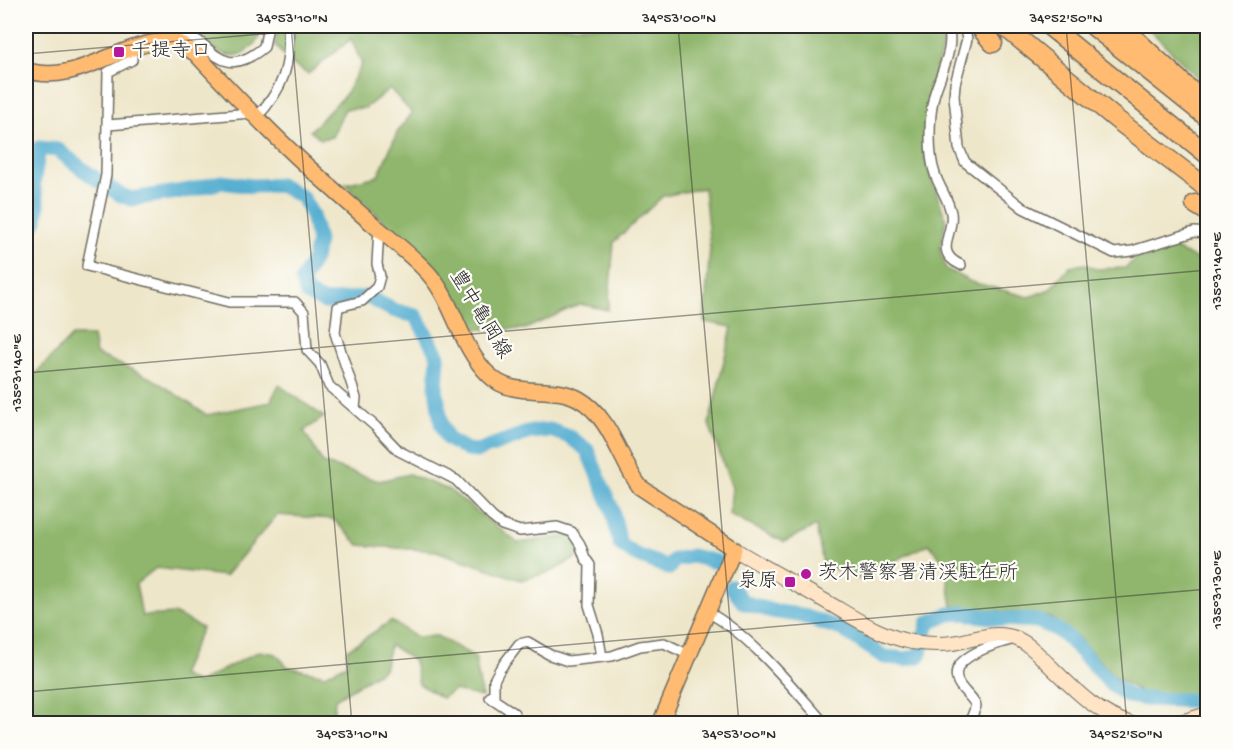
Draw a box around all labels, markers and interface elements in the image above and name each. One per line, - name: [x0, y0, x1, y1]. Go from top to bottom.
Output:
- text: 34°53'10"N: [255, 10, 328, 28]
- text: 34°53'00"N: [641, 10, 716, 28]
- text: 34°52'50"N: [1028, 10, 1103, 28]
- place label: 千提寺口: [131, 39, 211, 64]
- marker: 千提寺口: [112, 45, 126, 59]
- text: 135°31'40"E: [1209, 232, 1227, 311]
- street label: 豊中亀岡線: [443, 265, 516, 364]
- text: 135°31'40"E: [9, 334, 27, 413]
- text: 135°31'30"E: [1209, 550, 1227, 630]
- place label: 茨木警察署清渓駐在所: [818, 561, 1018, 586]
- marker: 茨木警察署清渓駐在所: [799, 567, 813, 581]
- place label: 泉原: [738, 569, 778, 594]
- marker: 泉原: [783, 575, 797, 589]
- text: 34°53'10"N: [315, 726, 388, 744]
- text: 34°53'00"N: [701, 726, 776, 744]
- text: 34°52'50"N: [1088, 726, 1163, 744]

